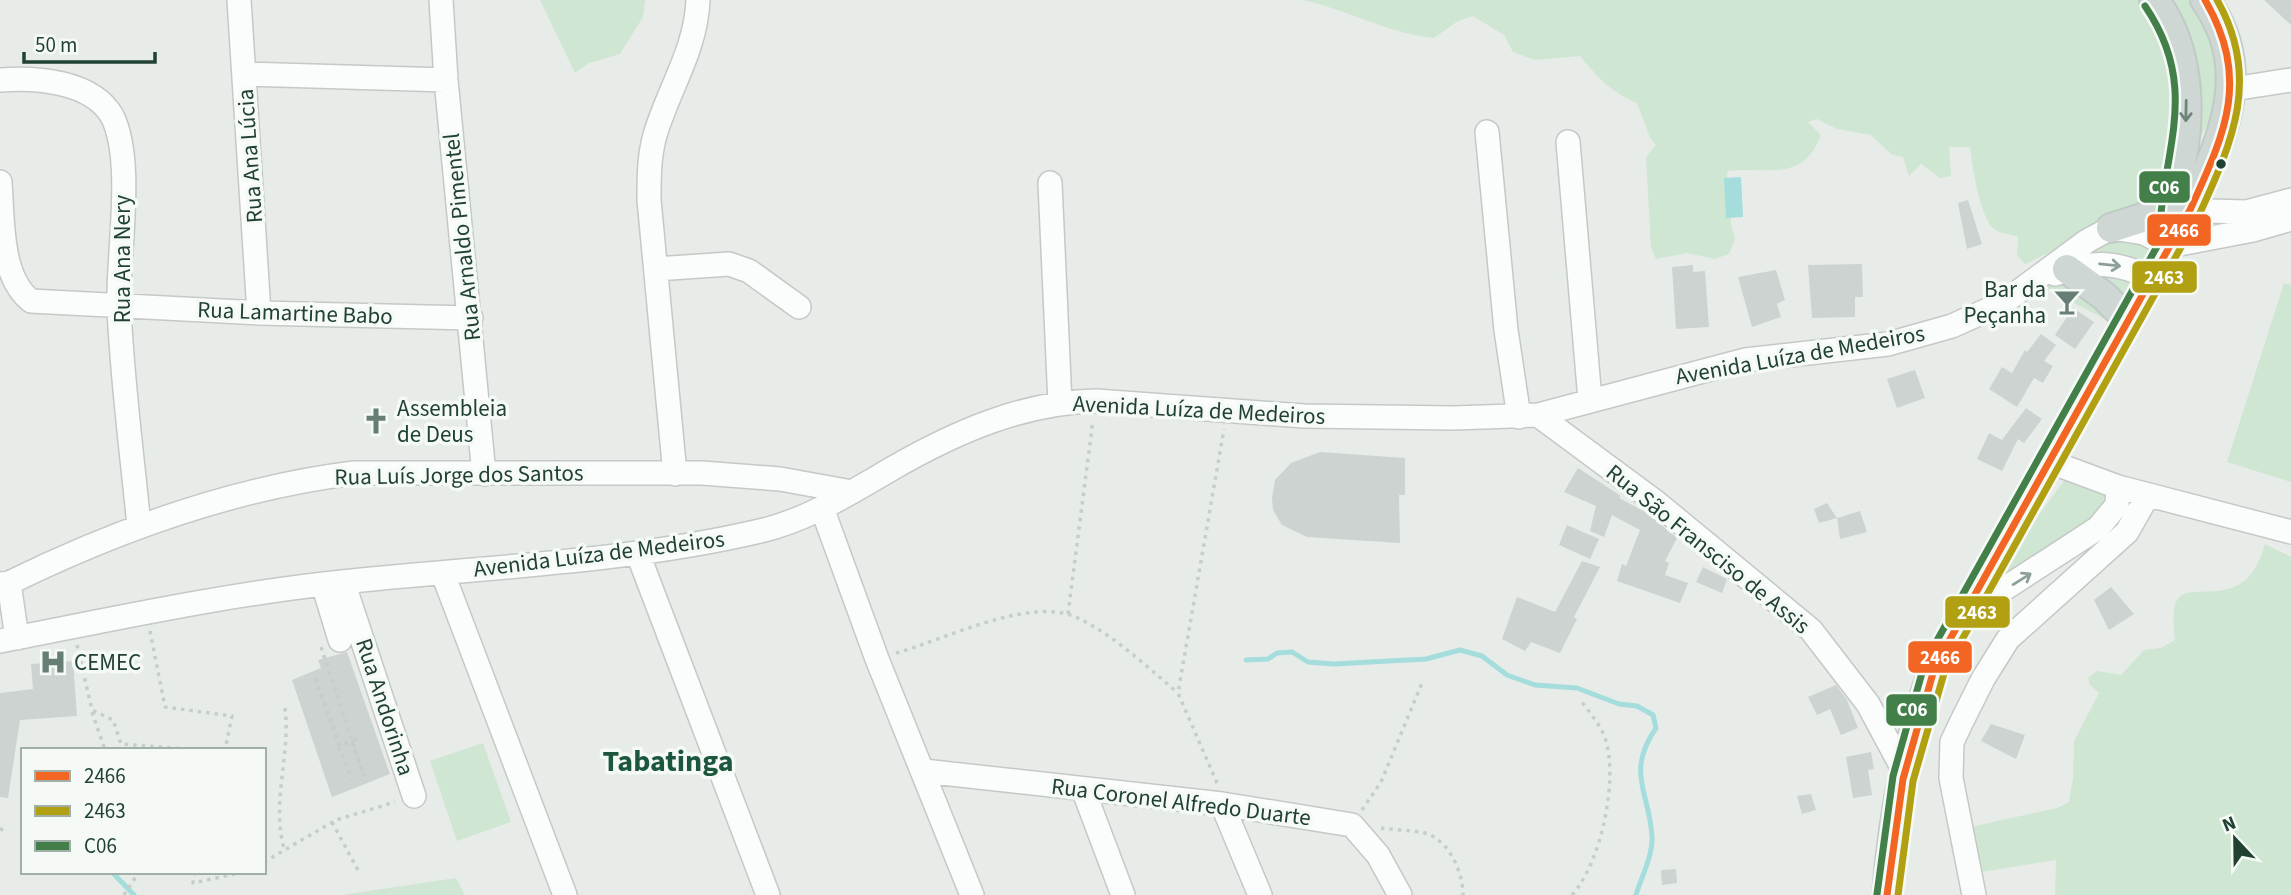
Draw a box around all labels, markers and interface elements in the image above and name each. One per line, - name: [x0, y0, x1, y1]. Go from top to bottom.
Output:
- scale bar: [24, 21, 156, 65]
- text: 50 m: [35, 30, 77, 60]
- street label: Rua Ana Lúcia: [229, 88, 271, 224]
- one-way arrow: [2180, 99, 2193, 122]
- street label: Rua Arnaldo Pimentel: [435, 132, 489, 342]
- unlabelled marker: [2214, 157, 2228, 171]
- line badge: C06: [2138, 170, 2191, 204]
- text: C06: [2148, 175, 2180, 202]
- street label: Rua Ana Nery: [106, 194, 139, 323]
- line badge: 2466: [2146, 213, 2212, 247]
- text: 2466: [2159, 218, 2199, 245]
- one-way arrow: [2098, 258, 2121, 271]
- line badge: 2463: [2131, 260, 2198, 294]
- text: 2463: [2144, 265, 2184, 292]
- place label: Bar da Peçanha: [1964, 273, 2046, 332]
- bar icon: Bar da Peçanha: [2052, 287, 2082, 317]
- street label: Rua Lamartine Babo: [197, 293, 393, 333]
- street label: Avenida Luíza de Medeiros: [1673, 317, 1927, 393]
- street label: Avenida Luíza de Medeiros: [1072, 387, 1326, 433]
- place label: Assembleia de Deus: [397, 392, 507, 451]
- church icon: Assembleia de Deus: [361, 406, 391, 436]
- street label: Rua Luís Jorge dos Santos: [334, 456, 584, 494]
- street label: Rua São Fransciso de Assis: [1599, 456, 1817, 642]
- street label: Avenida Luíza de Medeiros: [472, 522, 726, 586]
- one-way arrow: [2011, 571, 2031, 585]
- line badge: 2463: [1944, 595, 2011, 629]
- text: 2463: [1957, 600, 1997, 627]
- street label: Rua Andorinha: [347, 634, 423, 780]
- line badge: 2466: [1907, 640, 1973, 674]
- text: 2466: [1920, 645, 1960, 672]
- place label: CEMEC: [74, 646, 141, 679]
- hospital icon: CEMEC: [38, 647, 68, 677]
- line badge: C06: [1885, 693, 1938, 727]
- text: C06: [1896, 697, 1928, 724]
- district label: Tabatinga: [603, 740, 733, 783]
- legend: [21, 748, 266, 874]
- text: 2466: [84, 761, 126, 791]
- street label: Rua Coronel Alfredo Duarte: [1049, 770, 1313, 834]
- text: 2463: [84, 796, 126, 826]
- north arrow: [2200, 804, 2270, 874]
- text: N: [2218, 810, 2240, 840]
- text: C06: [84, 831, 117, 861]

